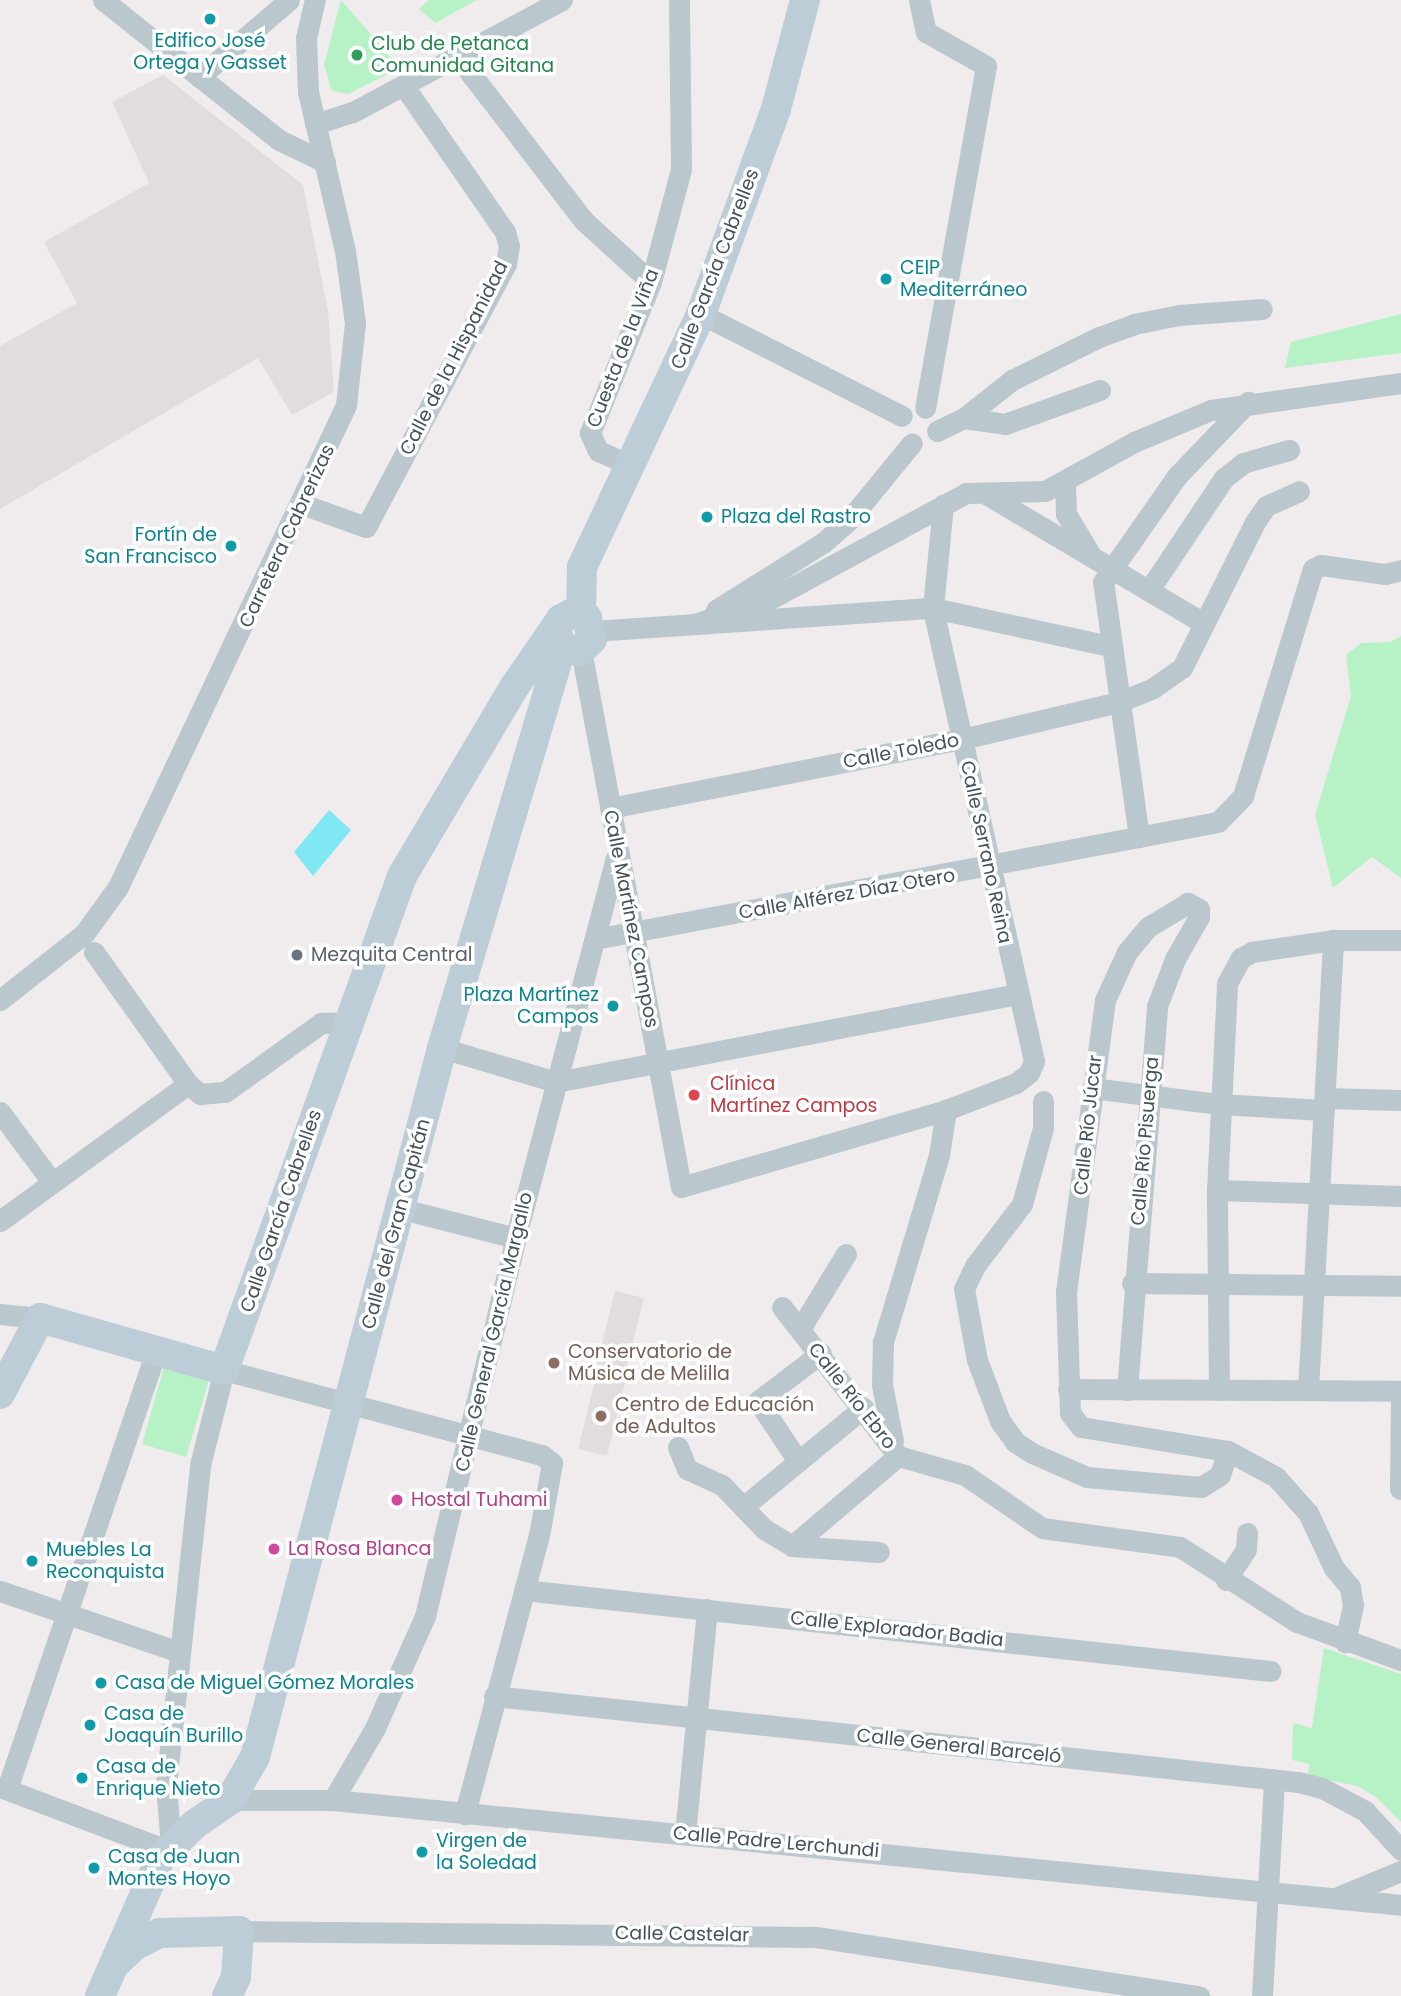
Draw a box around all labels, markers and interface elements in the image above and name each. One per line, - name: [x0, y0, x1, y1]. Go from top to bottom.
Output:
- marker: Edifico José Ortega y Gasset: [202, 11, 218, 27]
- place label: Edifico José Ortega y Gasset: [133, 30, 287, 74]
- place label: Club de Petanca Comunidad Gitana: [371, 33, 554, 77]
- marker: Club de Petanca Comunidad Gitana: [349, 47, 365, 63]
- street label: Calle García Cabrelles: [666, 166, 764, 372]
- street label: Calle de la Hispanidad: [395, 257, 513, 459]
- place label: CEIP Mediterráneo: [900, 257, 1027, 301]
- street label: Cuesta de la Viña: [582, 265, 664, 431]
- marker: CEIP Mediterráneo: [878, 271, 894, 287]
- street label: Carretera Cabrerizas: [234, 441, 340, 631]
- place label: Plaza del Rastro: [721, 506, 871, 528]
- marker: Plaza del Rastro: [699, 509, 715, 525]
- place label: Fortín de San Francisco: [84, 524, 217, 568]
- marker: Fortín de San Francisco: [223, 538, 239, 554]
- street label: Calle Toledo: [841, 729, 961, 773]
- street label: Calle Serrano Reina: [956, 759, 1016, 945]
- street label: Calle Martínez Campos: [599, 808, 663, 1030]
- street label: Calle Alférez Díaz Otero: [737, 864, 957, 924]
- place label: Mezquita Central: [311, 944, 472, 966]
- marker: Mezquita Central: [289, 947, 305, 963]
- place label: Plaza Martínez Campos: [463, 984, 599, 1028]
- marker: Plaza Martínez Campos: [605, 998, 621, 1014]
- street label: Calle Río Júcar: [1069, 1054, 1107, 1196]
- street label: Calle Río Pisuerga: [1126, 1056, 1164, 1226]
- place label: Clínica Martínez Campos: [710, 1073, 878, 1117]
- marker: Clínica Martínez Campos: [684, 1085, 704, 1105]
- street label: Calle García Cabrelles: [236, 1107, 326, 1315]
- street label: Calle del Gran Capitán: [357, 1116, 435, 1332]
- street label: Calle General García Margallo: [451, 1190, 537, 1474]
- street label: Calle Río Ebro: [803, 1338, 901, 1454]
- place label: Conservatorio de Música de Melilla: [568, 1341, 732, 1385]
- marker: Conservatorio de Música de Melilla: [546, 1355, 562, 1371]
- place label: Centro de Educación de Adultos: [615, 1394, 814, 1438]
- marker: Centro de Educación de Adultos: [593, 1408, 609, 1424]
- place label: Hostal Tuhami: [411, 1489, 547, 1511]
- marker: Hostal Tuhami: [389, 1492, 405, 1508]
- place label: La Rosa Blanca: [288, 1538, 431, 1560]
- place label: Muebles La Reconquista: [46, 1539, 165, 1583]
- marker: La Rosa Blanca: [266, 1541, 282, 1557]
- marker: Muebles La Reconquista: [24, 1553, 40, 1569]
- street label: Calle Explorador Badia: [789, 1606, 1005, 1652]
- place label: Casa de Miguel Gómez Morales: [115, 1672, 414, 1694]
- marker: Casa de Miguel Gómez Morales: [93, 1675, 109, 1691]
- place label: Casa de Joaquín Burillo: [104, 1703, 243, 1747]
- marker: Casa de Joaquín Burillo: [82, 1717, 98, 1733]
- street label: Calle General Barceló: [856, 1724, 1062, 1768]
- place label: Casa de Enrique Nieto: [96, 1756, 220, 1800]
- marker: Casa de Enrique Nieto: [74, 1770, 90, 1786]
- street label: Calle Padre Lerchundi: [672, 1822, 880, 1862]
- place label: Virgen de la Soledad: [436, 1830, 537, 1874]
- marker: Virgen de la Soledad: [414, 1844, 430, 1860]
- place label: Casa de Juan Montes Hoyo: [108, 1846, 240, 1890]
- marker: Casa de Juan Montes Hoyo: [86, 1860, 102, 1876]
- street label: Calle Castelar: [615, 1921, 749, 1947]

